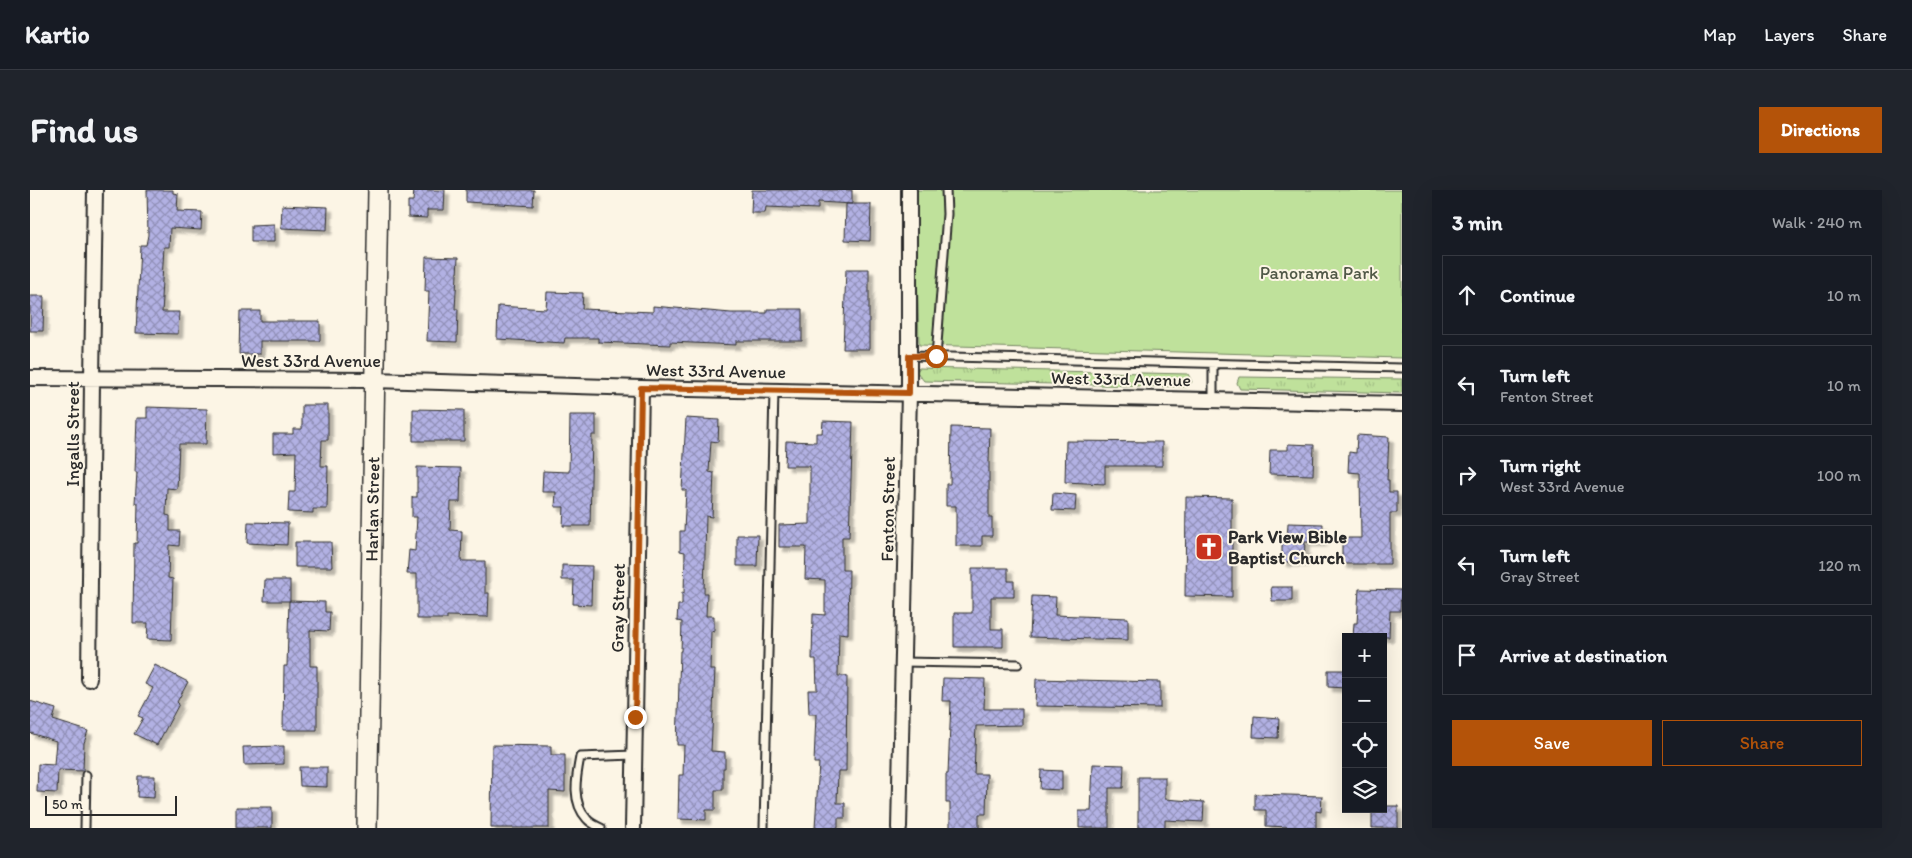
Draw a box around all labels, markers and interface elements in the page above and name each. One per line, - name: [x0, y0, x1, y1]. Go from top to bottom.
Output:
- text: Kartio: [25, 20, 90, 49]
- text: Map: [1703, 24, 1736, 46]
- text: Layers: [1764, 24, 1814, 46]
- text: Share: [1842, 24, 1887, 46]
- button: Directions: [1759, 107, 1882, 153]
- text: Find us: [30, 109, 138, 151]
- text: 3 min: [1452, 210, 1502, 235]
- text: Walk · 240 m: [1772, 213, 1862, 232]
- park label: Panorama Park: [1260, 262, 1378, 284]
- icon: ahead: [1453, 281, 1481, 309]
- text: Continue: [1500, 284, 1575, 307]
- text: 10 m: [1827, 286, 1861, 305]
- route start: [925, 345, 948, 368]
- street label: West 33rd Avenue: [241, 350, 381, 372]
- street label: West 33rd Avenue: [646, 359, 786, 383]
- text: Turn left: [1500, 364, 1570, 387]
- street label: West 33rd Avenue: [1051, 367, 1191, 391]
- icon: left: [1453, 371, 1481, 399]
- text: 10 m: [1827, 376, 1861, 395]
- street label: Ingalls Street: [62, 381, 84, 487]
- text: Fenton Street: [1500, 387, 1594, 406]
- text: Turn right: [1500, 454, 1581, 477]
- street label: Harlan Street: [361, 456, 384, 562]
- street label: Fenton Street: [876, 456, 900, 562]
- icon: right: [1453, 461, 1481, 489]
- text: 100 m: [1817, 466, 1861, 485]
- text: West 33rd Avenue: [1500, 477, 1625, 496]
- place label: Park View Bible Baptist Church: [1228, 526, 1348, 569]
- church icon: Park View Bible Baptist Church: [1194, 532, 1224, 562]
- text: Turn left: [1500, 544, 1570, 567]
- icon: left: [1453, 551, 1481, 579]
- text: 120 m: [1818, 556, 1861, 575]
- street label: Gray Street: [606, 563, 630, 653]
- text: Gray Street: [1500, 567, 1580, 586]
- map controls: [1342, 633, 1387, 813]
- button: +: [1342, 633, 1387, 678]
- icon: arrive: [1453, 641, 1481, 669]
- text: Arrive at destination: [1500, 644, 1667, 667]
- button: −: [1342, 678, 1387, 723]
- route end: [624, 706, 647, 729]
- button: Save: [1452, 720, 1652, 766]
- button: Share: [1662, 720, 1862, 766]
- button: locate: [1342, 723, 1387, 768]
- button: layers: [1342, 768, 1387, 813]
- scale bar: [45, 793, 178, 816]
- text: 50 m: [52, 796, 83, 813]

